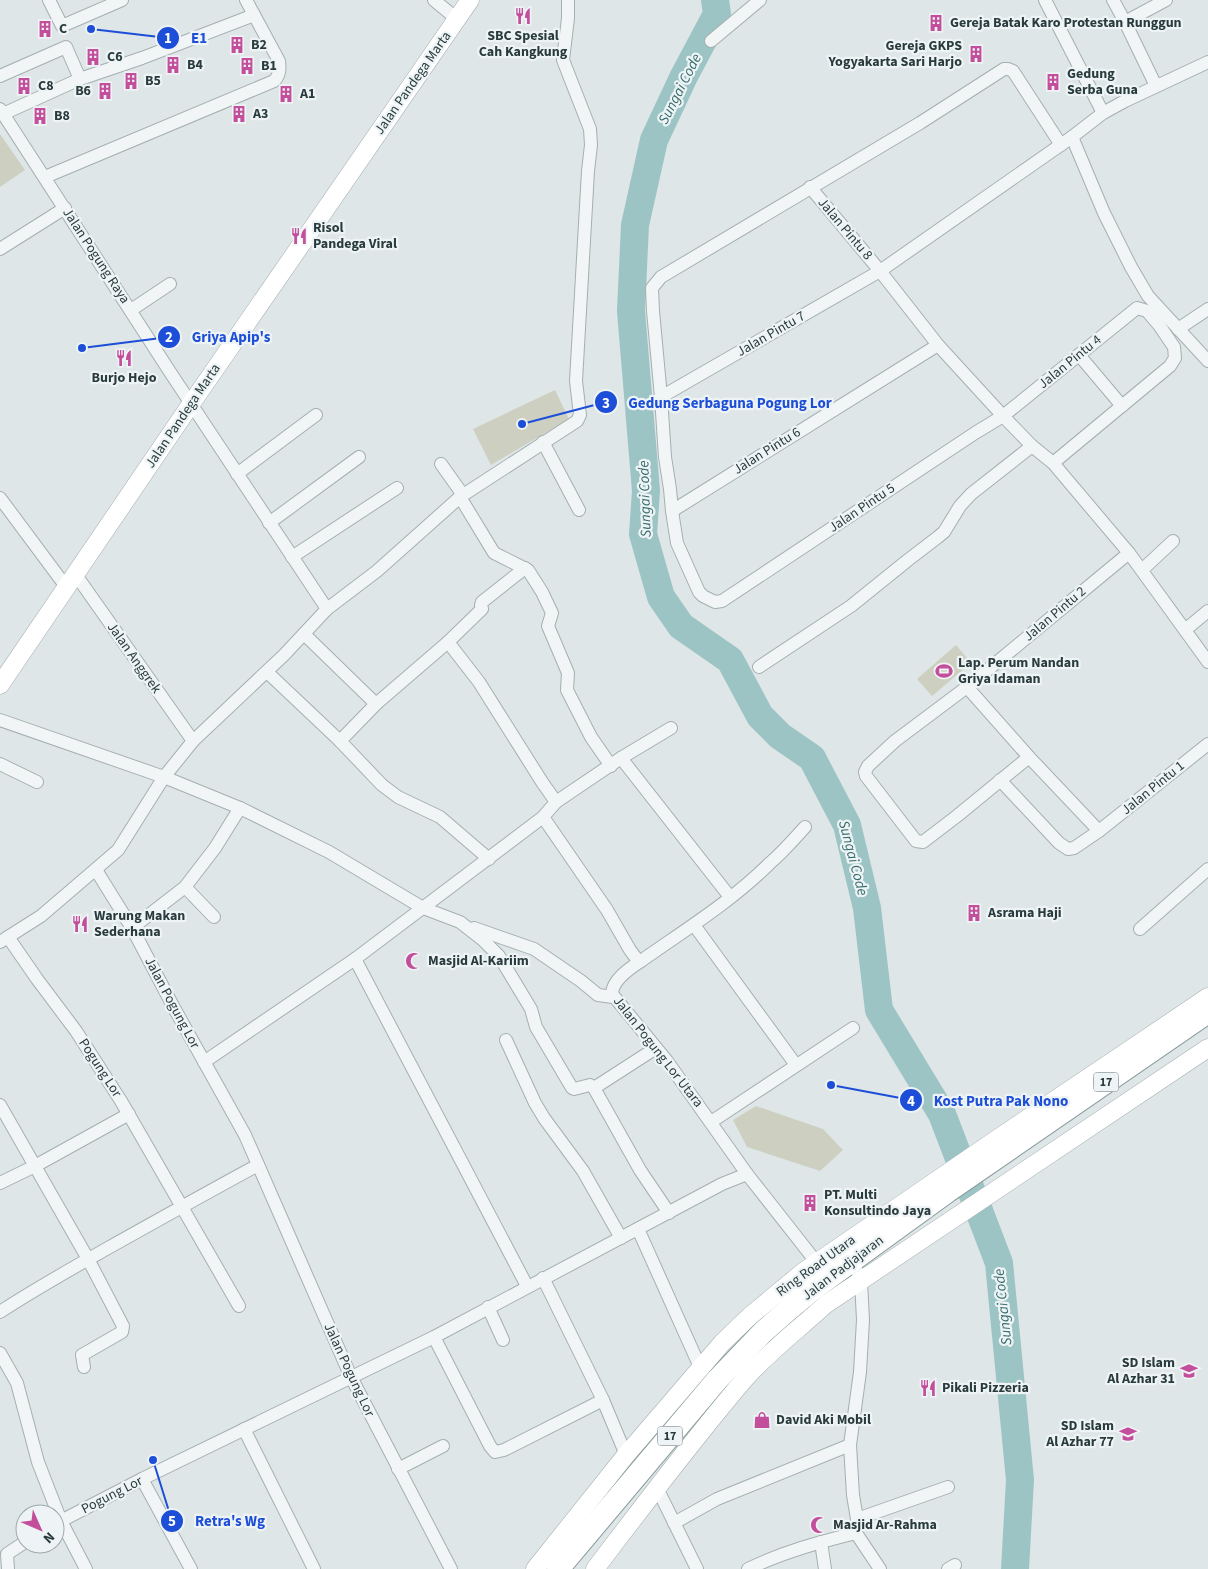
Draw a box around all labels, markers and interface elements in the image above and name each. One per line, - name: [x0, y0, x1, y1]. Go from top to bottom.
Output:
- restaurant icon: SBC Spesial Cah Kangkung: [513, 6, 533, 26]
- building icon: Gereja Batak Karo Protestan Runggun: [926, 13, 946, 33]
- place label: Gereja Batak Karo Protestan Runggun: [950, 13, 1182, 33]
- building icon: C: [35, 19, 55, 39]
- place label: C: [59, 19, 67, 39]
- callout: E1: [156, 23, 217, 53]
- place label: SBC Spesial Cah Kangkung: [479, 26, 568, 62]
- street label: Jalan Pandega Marta: [370, 27, 456, 139]
- text: 1: [164, 28, 172, 49]
- text: E1: [191, 28, 207, 49]
- building icon: B2: [227, 35, 247, 55]
- place label: B2: [251, 35, 267, 55]
- place label: Gereja GKPS Yogyakarta Sari Harjo: [828, 36, 962, 72]
- building icon: Gereja GKPS Yogyakarta Sari Harjo: [966, 44, 986, 64]
- building icon: C6: [83, 47, 103, 67]
- place label: C6: [107, 47, 123, 67]
- water label: Sungai Code: [653, 50, 707, 128]
- building icon: B4: [163, 55, 183, 75]
- place label: B4: [187, 55, 203, 75]
- building icon: B1: [237, 56, 257, 76]
- place label: B1: [261, 56, 277, 76]
- place label: Gedung Serba Guna: [1067, 64, 1138, 100]
- building icon: B5: [121, 71, 141, 91]
- place label: B5: [145, 71, 161, 91]
- building icon: Gedung Serba Guna: [1043, 72, 1063, 92]
- building icon: C8: [14, 76, 34, 96]
- place label: C8: [38, 76, 54, 96]
- place label: B6: [75, 81, 91, 101]
- building icon: B6: [95, 81, 115, 101]
- building icon: A1: [276, 84, 296, 104]
- place label: A1: [299, 84, 315, 104]
- building icon: A3: [229, 104, 249, 124]
- place label: A3: [252, 104, 268, 124]
- building icon: B8: [30, 106, 50, 126]
- place label: B8: [54, 106, 70, 126]
- street label: Jalan Pintu 8: [813, 193, 877, 265]
- street label: Jalan Pogung Raya: [58, 204, 134, 308]
- place label: Risol Pandega Viral: [313, 218, 397, 254]
- restaurant icon: Risol Pandega Viral: [289, 226, 309, 246]
- street label: Jalan Pintu 7: [733, 306, 809, 362]
- callout: Griya Apip's: [157, 322, 280, 352]
- text: 2: [165, 327, 173, 348]
- text: Griya Apip's: [192, 327, 271, 348]
- street label: Jalan Pintu 4: [1034, 330, 1106, 394]
- restaurant icon: Burjo Hejo: [114, 348, 134, 368]
- street label: Jalan Pandega Marta: [141, 360, 225, 472]
- place label: Burjo Hejo: [92, 368, 157, 388]
- callout: Gedung Serbaguna Pogung Lor: [593, 387, 842, 417]
- text: 3: [602, 393, 610, 414]
- text: Gedung Serbaguna Pogung Lor: [628, 393, 832, 414]
- street label: Jalan Pintu 6: [729, 422, 805, 480]
- water label: Sungai Code: [633, 460, 657, 538]
- street label: Jalan Pintu 5: [825, 478, 899, 538]
- street label: Jalan Pintu 2: [1019, 582, 1091, 646]
- street label: Jalan Anggrek: [102, 618, 166, 698]
- place label: Lap. Perum Nandan Griya Idaman: [958, 653, 1079, 689]
- sports icon: Lap. Perum Nandan Griya Idaman: [934, 661, 954, 681]
- street label: Jalan Pintu 1: [1117, 756, 1189, 820]
- water label: Sungai Code: [833, 818, 873, 898]
- building icon: Asrama Haji: [964, 903, 984, 923]
- place label: Asrama Haji: [987, 903, 1062, 923]
- place label: Warung Makan Sederhana: [94, 906, 185, 942]
- restaurant icon: Warung Makan Sederhana: [70, 914, 90, 934]
- mosque icon: Masjid Al-Kariim: [404, 951, 424, 971]
- place label: Masjid Al-Kariim: [428, 951, 529, 971]
- street label: Jalan Pogung Lor: [139, 954, 205, 1053]
- street label: Jalan Pogung Lor Utara: [608, 992, 708, 1112]
- street label: Pogung Lor: [74, 1035, 127, 1101]
- road number: 17: [1094, 1072, 1118, 1092]
- callout: Kost Putra Pak Nono: [898, 1085, 1078, 1115]
- text: 4: [907, 1091, 915, 1112]
- text: Kost Putra Pak Nono: [934, 1091, 1068, 1112]
- place label: PT. Multi Konsultindo Jaya: [824, 1185, 931, 1221]
- building icon: PT. Multi Konsultindo Jaya: [800, 1193, 820, 1213]
- street label: Ring Road Utara: [772, 1230, 860, 1302]
- street label: Jalan Padjajaran: [798, 1231, 888, 1305]
- water label: Sungai Code: [989, 1268, 1017, 1346]
- street label: Jalan Pogung Lor: [319, 1320, 380, 1420]
- place label: SD Islam Al Azhar 31: [1106, 1353, 1175, 1389]
- school or university icon: SD Islam Al Azhar 31: [1179, 1361, 1199, 1381]
- restaurant icon: Pikali Pizzeria: [918, 1378, 938, 1398]
- place label: Pikali Pizzeria: [942, 1378, 1029, 1398]
- shop icon: David Aki Mobil: [752, 1410, 772, 1430]
- place label: David Aki Mobil: [776, 1410, 871, 1430]
- place label: SD Islam Al Azhar 77: [1045, 1416, 1114, 1452]
- school or university icon: SD Islam Al Azhar 77: [1118, 1424, 1138, 1444]
- road number: 17: [658, 1426, 682, 1445]
- street label: Pogung Lor: [78, 1471, 146, 1519]
- north arrow: [15, 1504, 65, 1554]
- callout: Retra's Wg: [160, 1506, 275, 1536]
- text: 5: [168, 1511, 176, 1532]
- text: Retra's Wg: [195, 1511, 265, 1532]
- mosque icon: Masjid Ar-Rahma: [809, 1515, 829, 1535]
- place label: Masjid Ar-Rahma: [833, 1515, 937, 1535]
- text: N: [38, 1527, 59, 1548]

